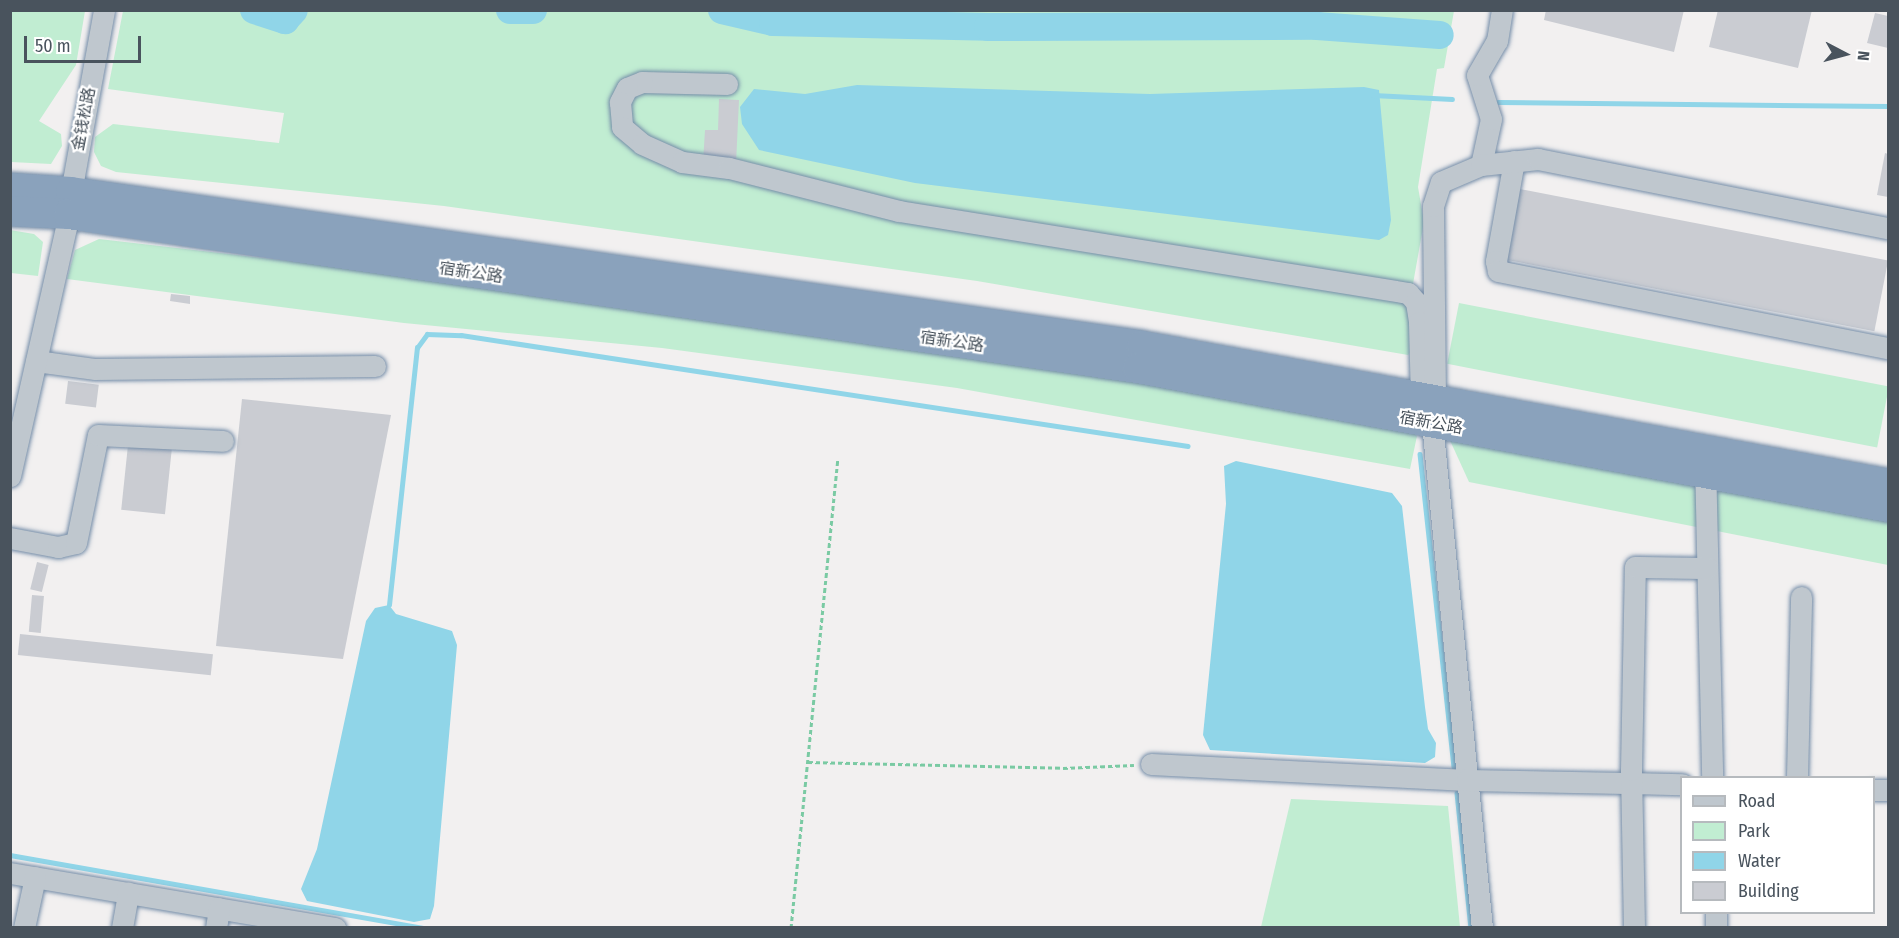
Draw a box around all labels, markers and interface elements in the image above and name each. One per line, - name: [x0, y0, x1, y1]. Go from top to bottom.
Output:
- scale bar: [27, 24, 144, 62]
- north arrow: [1815, 24, 1875, 84]
- text: 50 m: [35, 35, 71, 57]
- text: N: [1853, 50, 1873, 62]
- street label: 金钱松路: [68, 86, 100, 152]
- street label: 宿新公路: [438, 259, 504, 287]
- street label: 宿新公路: [919, 328, 985, 356]
- street label: 宿新公路: [1398, 408, 1464, 438]
- legend: [1680, 776, 1875, 914]
- text: Road: [1738, 790, 1775, 812]
- text: Park: [1738, 820, 1770, 842]
- text: Water: [1738, 850, 1781, 872]
- text: Building: [1738, 880, 1799, 902]

